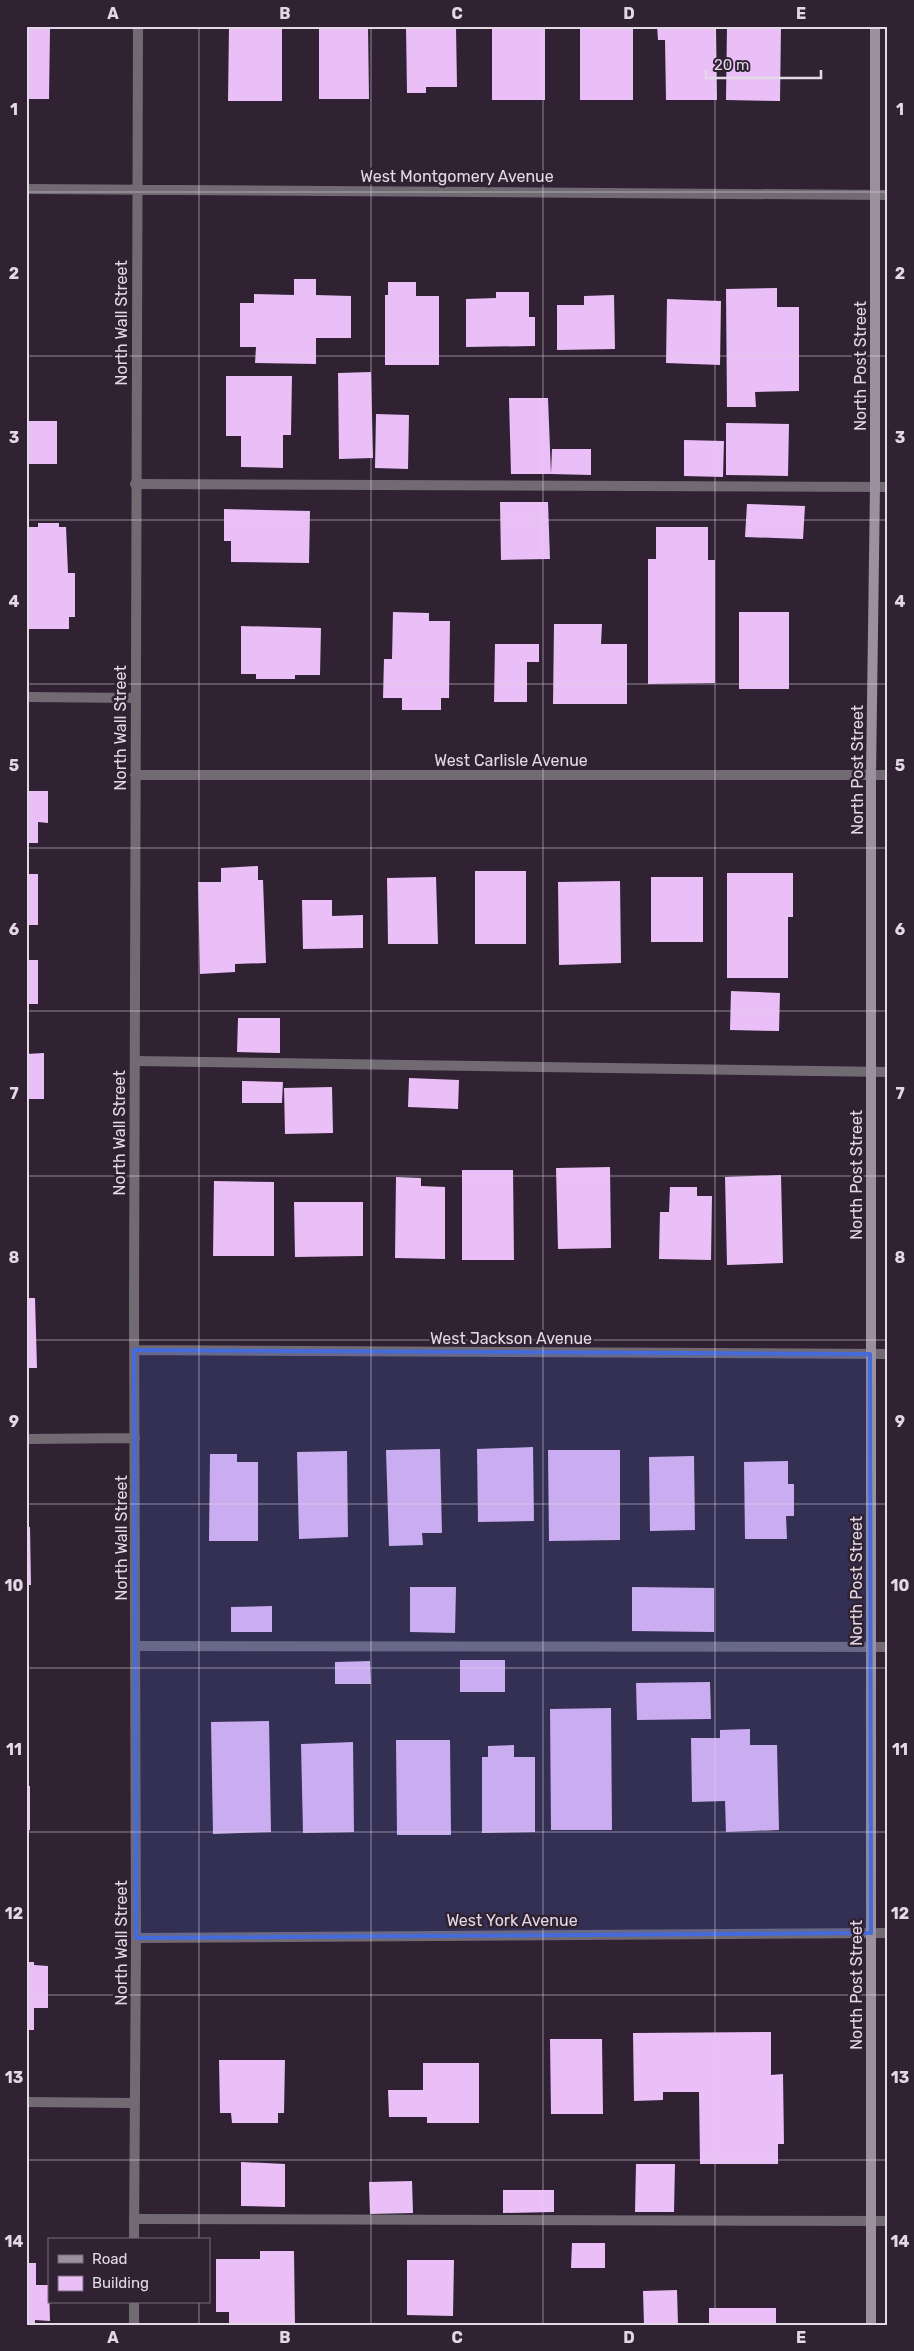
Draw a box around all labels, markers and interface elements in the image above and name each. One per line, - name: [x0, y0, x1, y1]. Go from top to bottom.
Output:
- text: A: [107, 4, 119, 23]
- text: B: [279, 4, 291, 23]
- text: C: [451, 4, 463, 23]
- text: D: [623, 4, 635, 23]
- text: E: [796, 4, 806, 23]
- scale bar: [706, 48, 822, 80]
- text: 20 m: [714, 56, 749, 74]
- text: 1: [10, 100, 18, 119]
- text: 1: [896, 100, 904, 119]
- street label: West Montgomery Avenue: [360, 167, 554, 186]
- street label: North Wall Street: [112, 260, 131, 386]
- text: 2: [9, 264, 19, 283]
- text: 2: [895, 264, 905, 283]
- street label: North Post Street: [851, 301, 870, 431]
- text: 3: [9, 428, 19, 447]
- text: 3: [895, 428, 905, 447]
- text: 4: [9, 592, 20, 611]
- text: 4: [895, 592, 906, 611]
- street label: North Wall Street: [111, 665, 130, 791]
- street label: North Post Street: [848, 705, 867, 835]
- street label: West Carlisle Avenue: [434, 751, 588, 770]
- text: 5: [9, 756, 19, 775]
- text: 5: [895, 756, 905, 775]
- text: 6: [9, 920, 19, 939]
- text: 6: [895, 920, 905, 939]
- street label: North Wall Street: [110, 1070, 129, 1196]
- text: 7: [9, 1084, 19, 1103]
- text: 7: [895, 1084, 905, 1103]
- street label: North Post Street: [847, 1110, 866, 1240]
- text: 8: [9, 1248, 20, 1267]
- text: 8: [895, 1248, 906, 1267]
- street label: West Jackson Avenue: [430, 1329, 592, 1348]
- text: 9: [9, 1412, 19, 1431]
- text: 9: [895, 1412, 905, 1431]
- street label: North Wall Street: [112, 1475, 131, 1601]
- street label: North Post Street: [847, 1516, 866, 1646]
- text: 10: [5, 1576, 24, 1595]
- text: 10: [891, 1576, 910, 1595]
- text: 11: [6, 1740, 22, 1759]
- text: 11: [892, 1740, 908, 1759]
- street label: North Wall Street: [112, 1880, 131, 2006]
- text: 12: [5, 1904, 23, 1923]
- text: 12: [891, 1904, 909, 1923]
- street label: West York Avenue: [446, 1911, 578, 1930]
- street label: North Post Street: [847, 1920, 866, 2050]
- text: 13: [5, 2068, 23, 2087]
- text: 13: [891, 2068, 909, 2087]
- text: 14: [5, 2232, 24, 2251]
- text: 14: [891, 2232, 910, 2251]
- legend: [48, 2238, 210, 2304]
- text: Road: [92, 2250, 128, 2268]
- text: Building: [92, 2274, 149, 2292]
- text: A: [107, 2328, 119, 2347]
- text: B: [279, 2328, 291, 2347]
- text: C: [451, 2328, 463, 2347]
- text: D: [623, 2328, 635, 2347]
- text: E: [796, 2328, 806, 2347]

